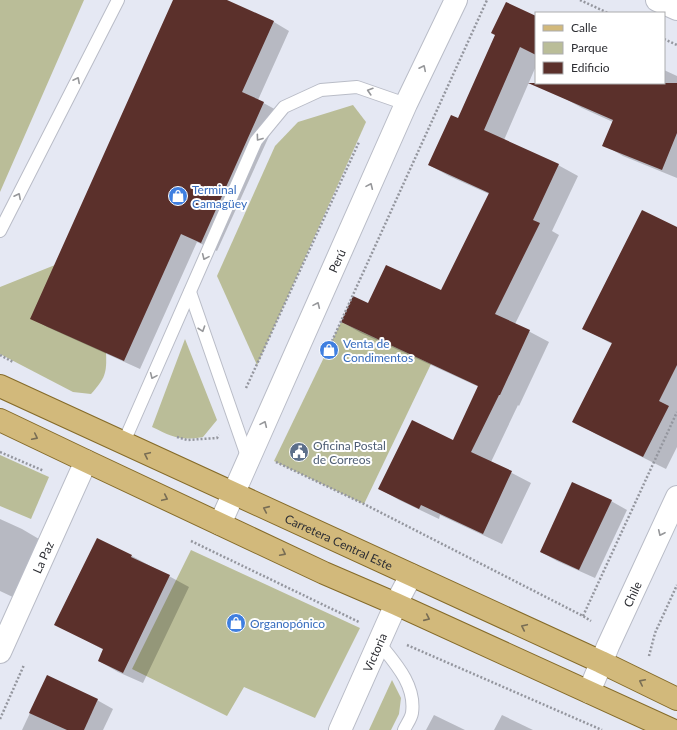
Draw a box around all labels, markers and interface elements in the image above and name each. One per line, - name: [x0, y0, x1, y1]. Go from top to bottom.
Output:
- legend: [535, 12, 665, 84]
- text: Calle: [571, 20, 597, 35]
- text: Parque: [571, 40, 608, 55]
- text: Edificio: [571, 60, 610, 75]
- one-way arrow: [418, 65, 426, 72]
- one-way arrow: [72, 77, 80, 84]
- one-way arrow: [366, 87, 373, 96]
- one-way arrow: [257, 134, 264, 141]
- place label: Terminal Camagüey: [192, 182, 248, 211]
- one-way arrow: [365, 183, 373, 190]
- shop icon: Terminal Camagüey: [167, 185, 189, 207]
- one-way arrow: [13, 193, 21, 200]
- street label: Perú: [325, 247, 348, 275]
- one-way arrow: [202, 252, 210, 260]
- one-way arrow: [312, 302, 320, 310]
- one-way arrow: [198, 326, 206, 333]
- place label: Venta de Condimentos: [343, 336, 413, 365]
- shop icon: Venta de Condimentos: [318, 339, 340, 361]
- one-way arrow: [150, 371, 158, 379]
- one-way arrow: [259, 420, 267, 428]
- one-way arrow: [31, 432, 38, 440]
- place label: Oficina Postal de Correos: [313, 438, 386, 467]
- public building icon: Oficina Postal de Correos: [288, 441, 310, 463]
- one-way arrow: [144, 452, 152, 460]
- one-way arrow: [161, 493, 169, 501]
- one-way arrow: [262, 505, 269, 513]
- street label: Carretera Central Este: [283, 510, 395, 573]
- one-way arrow: [658, 528, 666, 536]
- street label: La Paz: [29, 538, 57, 576]
- one-way arrow: [279, 548, 286, 556]
- street label: Chile: [620, 579, 644, 609]
- shop icon: Organopónico: [225, 612, 247, 634]
- one-way arrow: [423, 613, 430, 621]
- place label: Organopónico: [250, 616, 325, 631]
- one-way arrow: [521, 624, 528, 632]
- street label: Victoria: [359, 630, 390, 674]
- one-way arrow: [639, 679, 646, 687]

